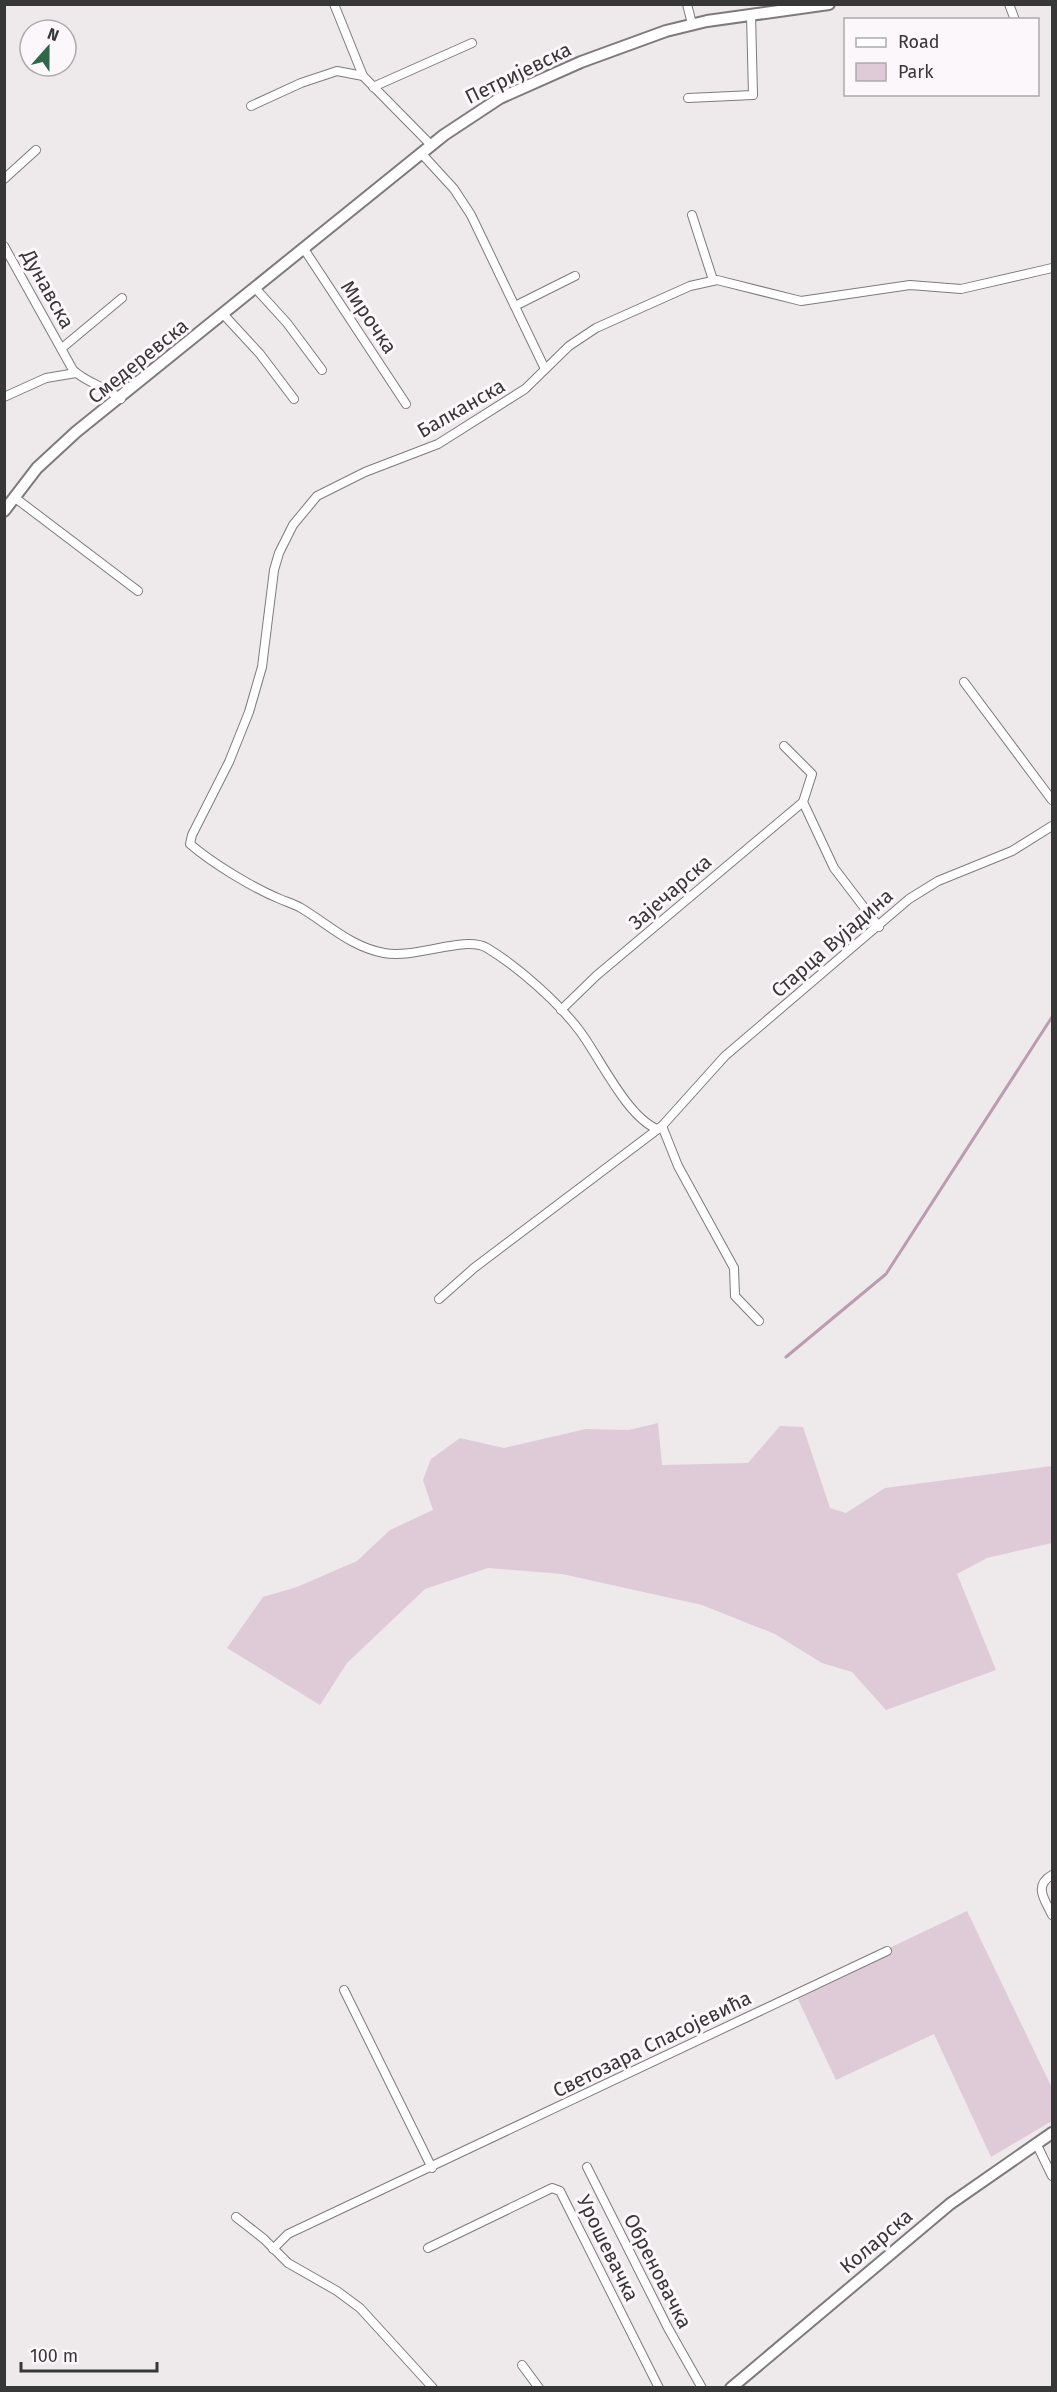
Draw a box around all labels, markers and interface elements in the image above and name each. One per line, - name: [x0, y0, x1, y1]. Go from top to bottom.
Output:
- north arrow: [18, 18, 78, 78]
- legend: [844, 18, 1039, 96]
- text: N: [45, 24, 62, 45]
- text: Road: [898, 31, 940, 53]
- street label: Петријевска: [461, 37, 575, 109]
- text: Park: [898, 61, 934, 83]
- street label: Дунавска: [16, 245, 79, 333]
- street label: Мирочка: [336, 276, 402, 358]
- street label: Смедеревска: [83, 313, 193, 409]
- street label: Балканска: [413, 373, 509, 443]
- street label: Зајечарска: [624, 850, 716, 934]
- street label: Старца Вујадина: [766, 884, 898, 1002]
- street label: Светозара Спасојевића: [549, 1986, 755, 2102]
- street label: Урошевачка: [572, 2191, 644, 2305]
- street label: Коларска: [835, 2204, 917, 2278]
- street label: Обреновачка: [619, 2210, 697, 2332]
- scale bar: [21, 2335, 158, 2373]
- text: 100 m: [30, 2345, 78, 2367]

